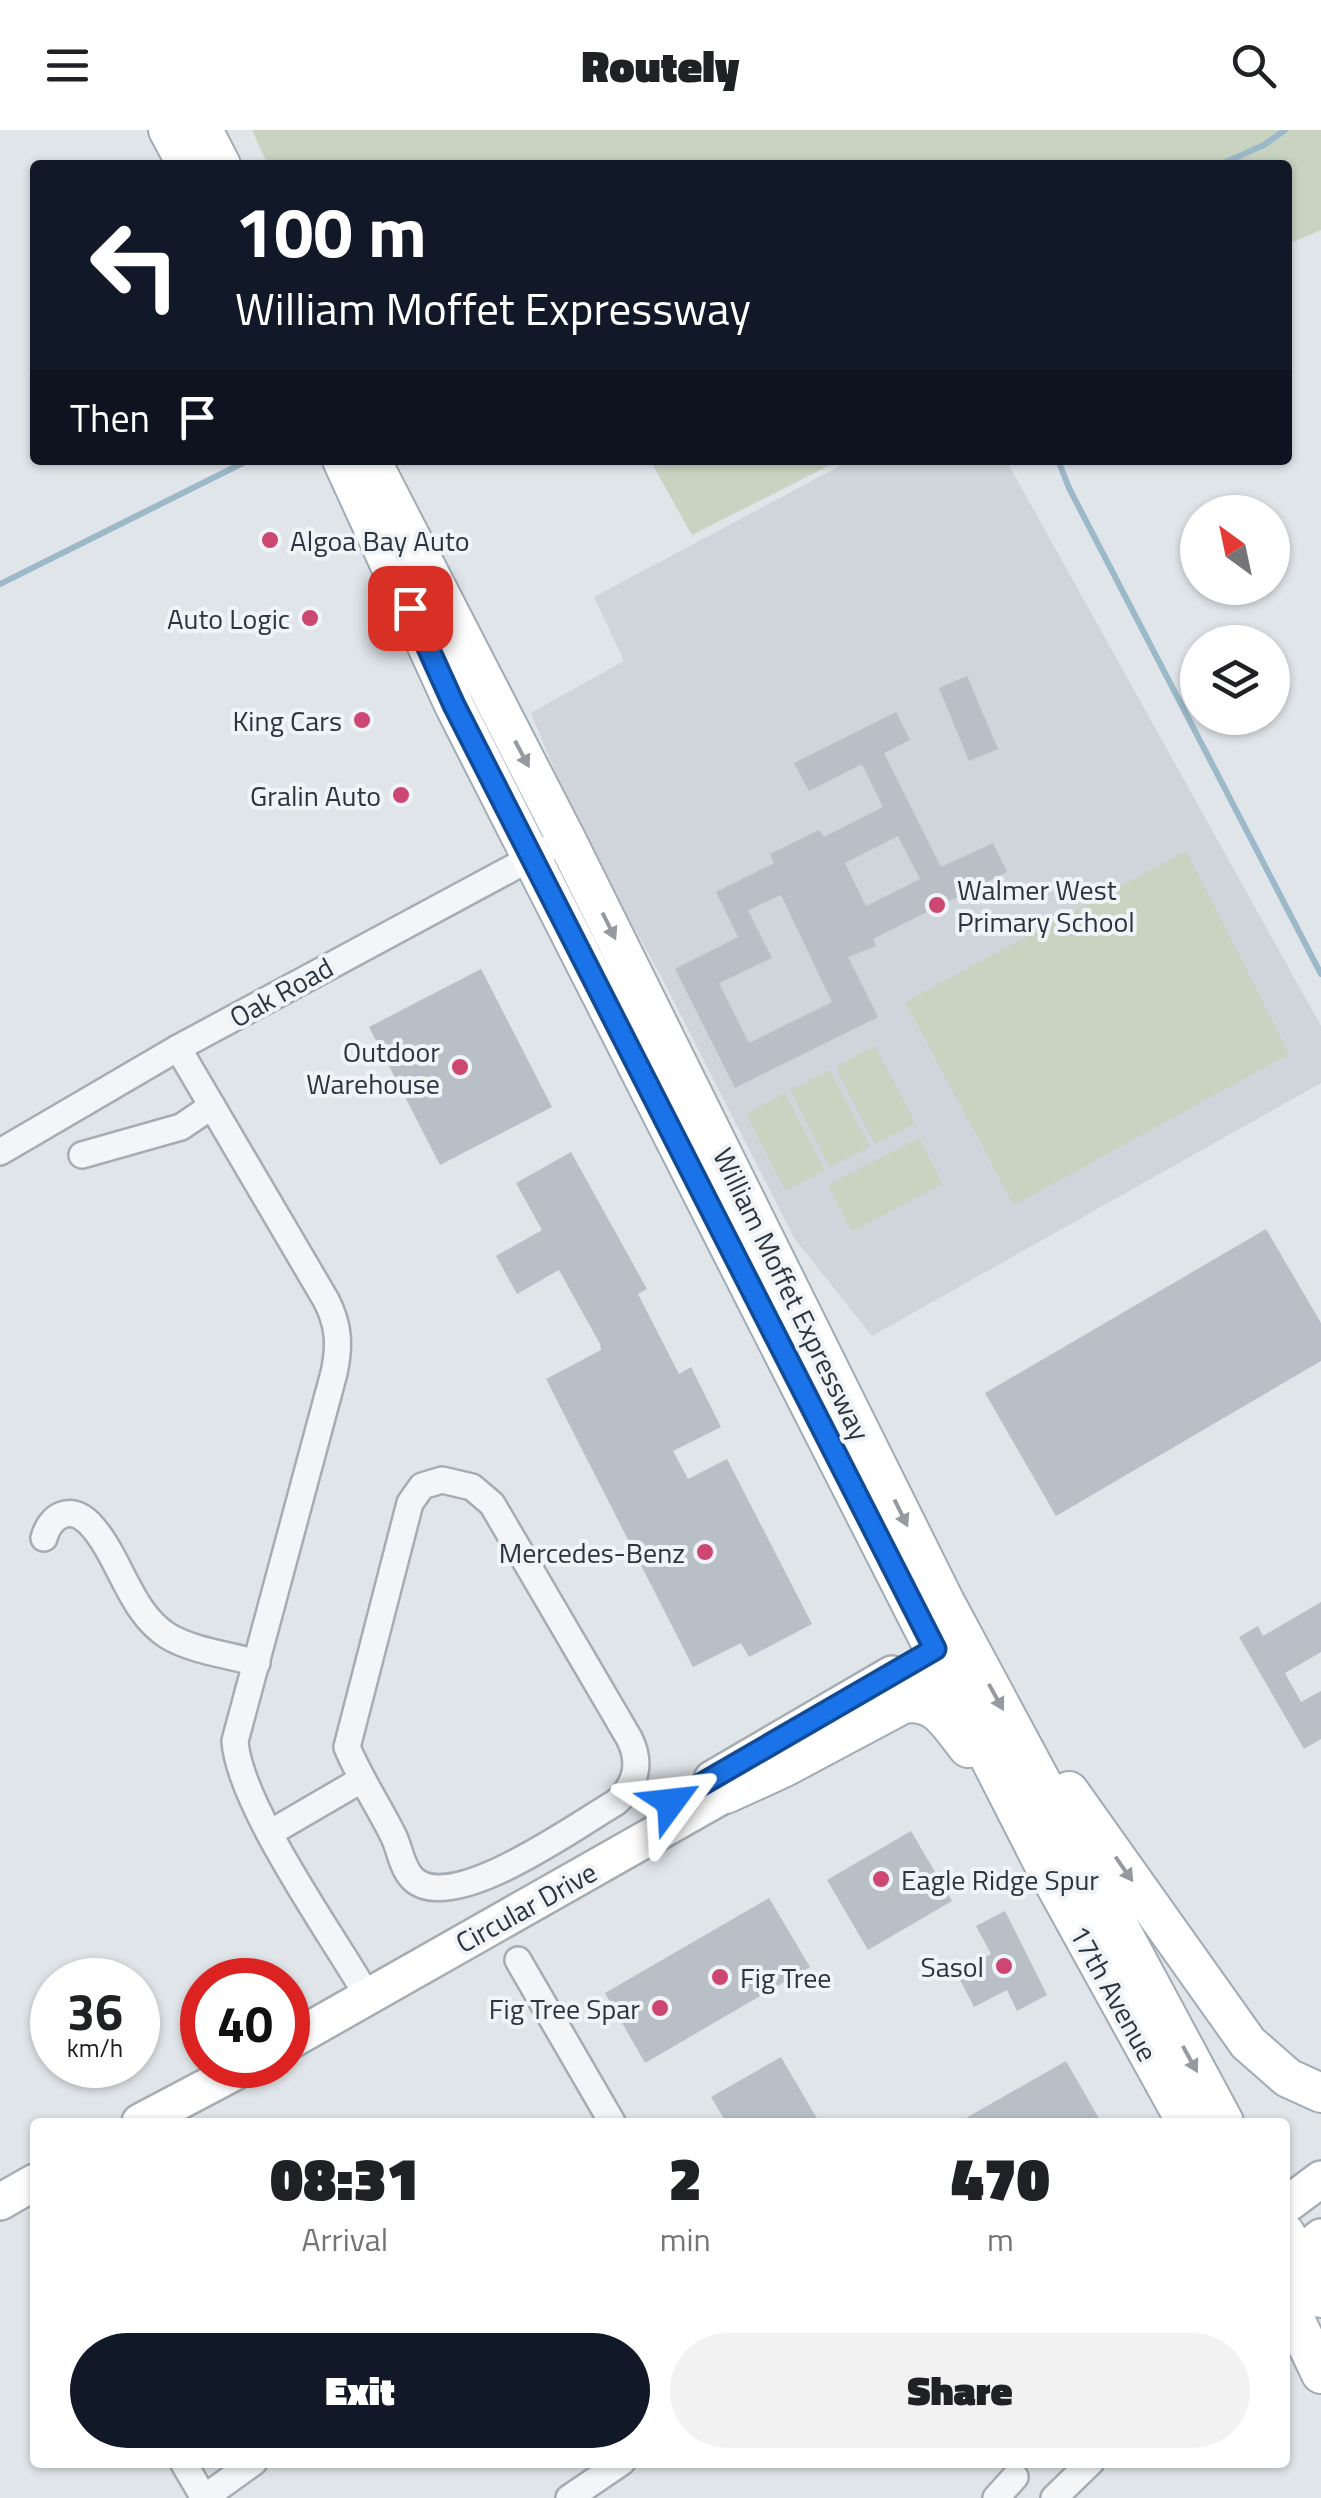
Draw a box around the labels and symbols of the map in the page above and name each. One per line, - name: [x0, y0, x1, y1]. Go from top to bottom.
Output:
- north arrow: [1180, 495, 1290, 605]
- place label: Algoa Bay Auto: [290, 519, 470, 562]
- marker: Algoa Bay Auto: [259, 529, 281, 551]
- pin: [368, 566, 453, 651]
- place label: Auto Logic: [167, 597, 290, 640]
- marker: Auto Logic: [299, 607, 321, 629]
- place label: King Cars: [232, 699, 342, 742]
- marker: King Cars: [351, 709, 373, 731]
- one-way arrow: [513, 740, 530, 769]
- place label: Gralin Auto: [250, 774, 381, 817]
- marker: Gralin Auto: [390, 784, 412, 806]
- place label: Walmer West Primary School: [957, 868, 1135, 943]
- marker: Walmer West Primary School: [926, 894, 948, 916]
- one-way arrow: [600, 912, 617, 941]
- street label: Oak Road: [221, 946, 341, 1038]
- place label: Outdoor Warehouse: [306, 1030, 440, 1105]
- marker: Outdoor Warehouse: [449, 1056, 471, 1078]
- street label: William Moffet Expressway: [702, 1140, 882, 1448]
- one-way arrow: [892, 1499, 909, 1528]
- place label: Mercedes-Benz: [499, 1531, 685, 1574]
- marker: Mercedes-Benz: [694, 1541, 716, 1563]
- one-way arrow: [987, 1683, 1005, 1711]
- position arrow: [619, 1750, 723, 1854]
- street label: Circular Drive: [448, 1851, 604, 1963]
- one-way arrow: [1114, 1856, 1133, 1882]
- place label: Eagle Ridge Spur: [901, 1858, 1099, 1901]
- marker: Eagle Ridge Spur: [870, 1868, 892, 1890]
- street label: 17th Avenue: [1059, 1917, 1169, 2069]
- place label: Sasol: [921, 1945, 984, 1988]
- marker: Sasol: [993, 1955, 1015, 1977]
- place label: Fig Tree: [740, 1956, 831, 1999]
- speed limit sign: 40: [180, 1958, 310, 2088]
- marker: Fig Tree: [709, 1966, 731, 1988]
- place label: Fig Tree Spar: [489, 1987, 640, 2030]
- marker: Fig Tree Spar: [649, 1997, 671, 2019]
- one-way arrow: [1180, 2045, 1198, 2073]

